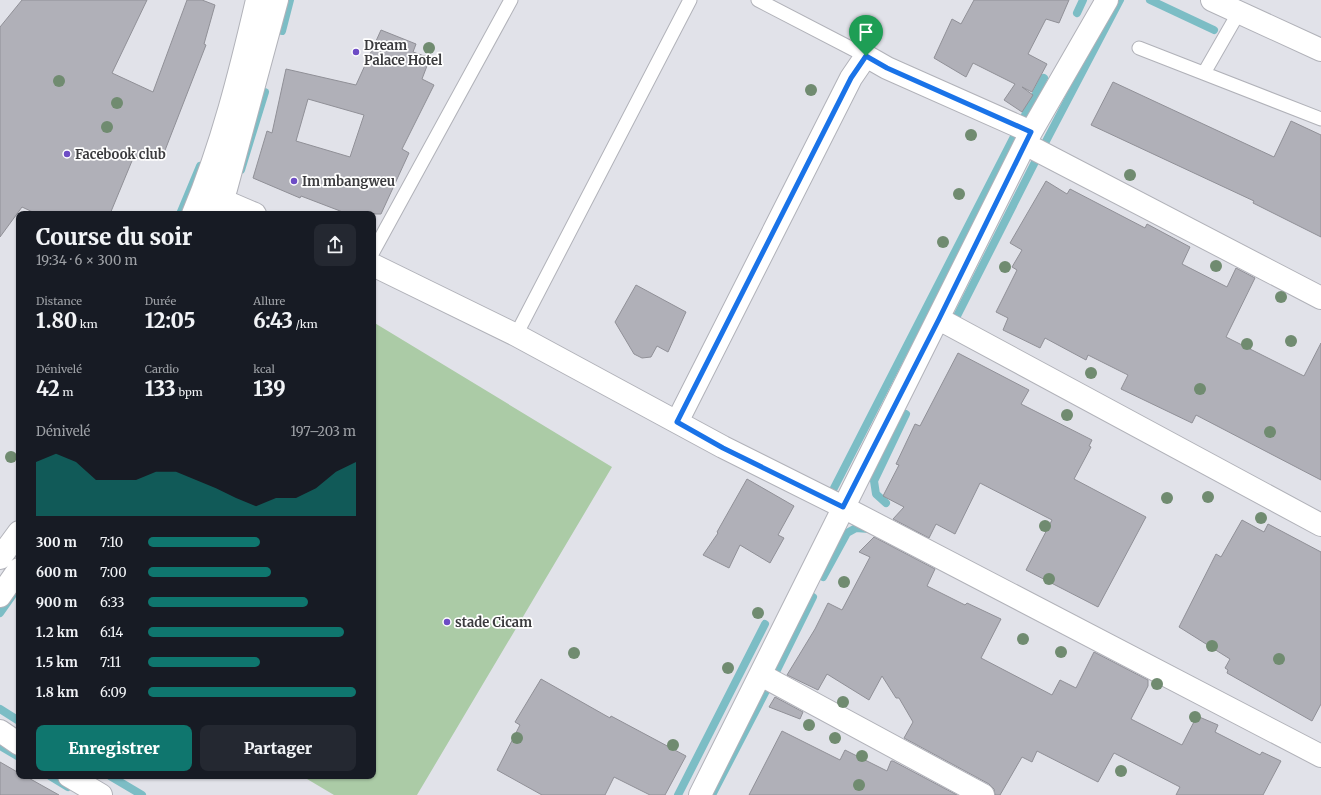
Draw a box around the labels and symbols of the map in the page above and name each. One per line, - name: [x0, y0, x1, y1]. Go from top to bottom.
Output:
- pin: [849, 15, 883, 56]
- place label: Dream Palace Hotel: [364, 37, 442, 69]
- marker: Dream Palace Hotel: [351, 47, 361, 57]
- place label: Facebook club: [75, 146, 166, 163]
- marker: Facebook club: [62, 149, 72, 159]
- place label: Im mbangweu: [302, 173, 395, 190]
- marker: Im mbangweu: [289, 176, 299, 186]
- place label: stade Cicam: [455, 614, 532, 631]
- marker: stade Cicam: [442, 617, 452, 627]

